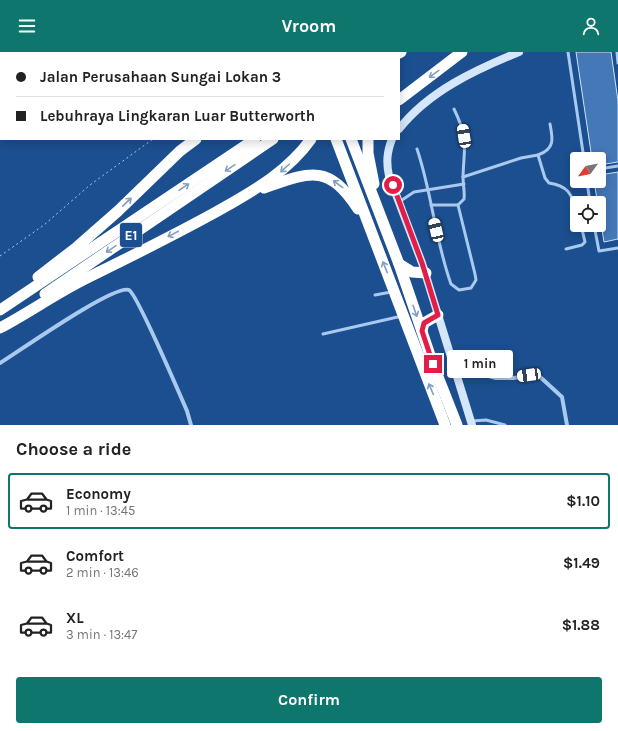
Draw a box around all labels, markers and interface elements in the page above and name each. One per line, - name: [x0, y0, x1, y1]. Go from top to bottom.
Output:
- icon: menu: [16, 15, 38, 37]
- text: Vroom: [282, 15, 336, 37]
- icon: person: [580, 15, 602, 37]
- text: Jalan Perusahaan Sungai Lokan 3: [40, 68, 281, 86]
- one-way arrow: [429, 70, 440, 78]
- text: Lebuhraya Lingkaran Luar Butterworth: [40, 107, 315, 125]
- car: [456, 123, 472, 149]
- north arrow: [570, 152, 606, 188]
- map controls: [570, 152, 606, 232]
- one-way arrow: [280, 163, 290, 172]
- one-way arrow: [225, 164, 236, 172]
- route start: [384, 176, 402, 194]
- one-way arrow: [332, 180, 343, 188]
- one-way arrow: [178, 183, 189, 191]
- button: locate: [570, 196, 606, 232]
- one-way arrow: [122, 197, 132, 207]
- car: [427, 217, 445, 243]
- road number: E1: [120, 223, 142, 247]
- one-way arrow: [168, 231, 180, 239]
- one-way arrow: [106, 245, 117, 253]
- one-way arrow: [381, 262, 389, 274]
- one-way arrow: [412, 304, 419, 317]
- callout: 1 min: [447, 350, 513, 378]
- route end: [424, 355, 442, 373]
- text: 1 min: [464, 356, 496, 371]
- car: [516, 367, 542, 383]
- one-way arrow: [426, 383, 434, 395]
- text: Choose a ride: [16, 438, 131, 460]
- icon: car: [18, 483, 54, 519]
- text: Economy: [66, 485, 131, 503]
- text: $1.10: [566, 492, 600, 510]
- text: 1 min · 13:45: [66, 503, 135, 518]
- icon: car: [18, 545, 54, 581]
- text: Comfort: [66, 547, 124, 565]
- text: $1.49: [563, 554, 600, 572]
- text: 2 min · 13:46: [66, 565, 139, 580]
- icon: car: [18, 607, 54, 643]
- text: XL: [66, 609, 84, 627]
- text: $1.88: [562, 616, 600, 634]
- text: 3 min · 13:47: [66, 627, 137, 642]
- button: Confirm: [16, 677, 602, 723]

